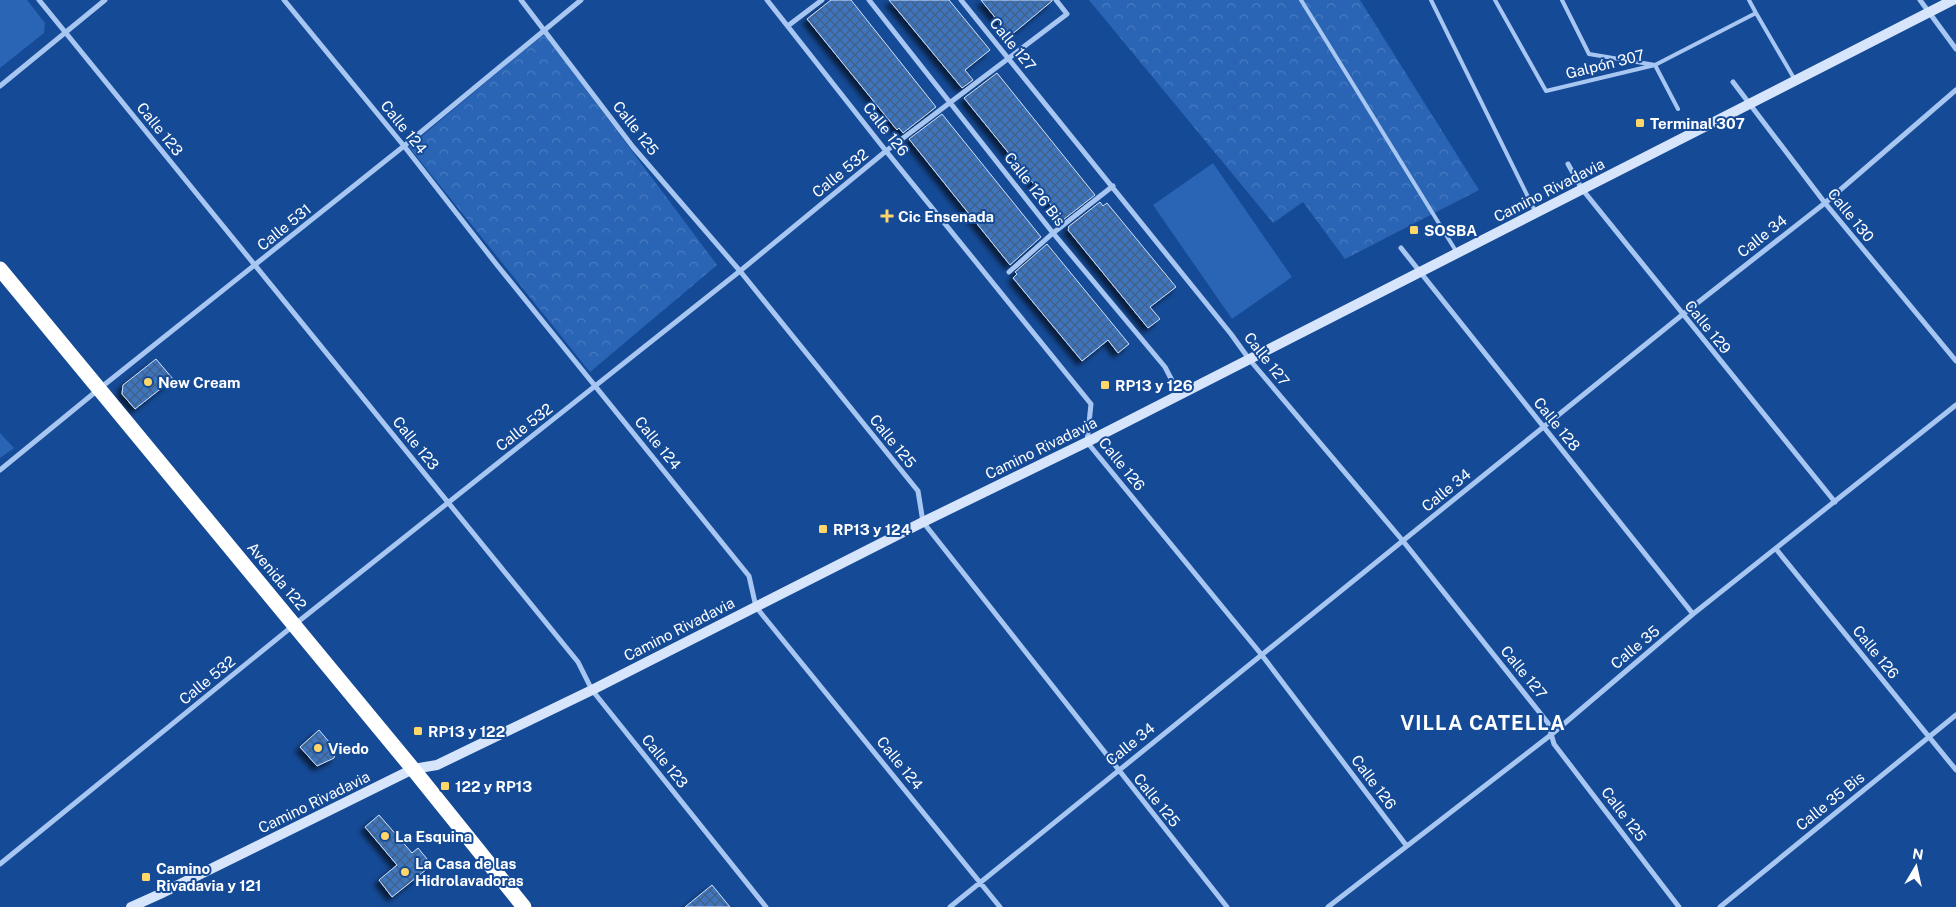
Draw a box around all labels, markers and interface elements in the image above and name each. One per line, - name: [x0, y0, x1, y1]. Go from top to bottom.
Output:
- street label: Calle 127: [987, 14, 1039, 74]
- street label: Galpón 307: [1564, 46, 1646, 82]
- street label: Calle 124: [377, 97, 431, 157]
- street label: Calle 125: [610, 98, 662, 158]
- street label: Calle 123: [133, 99, 187, 159]
- street label: Calle 126: [860, 99, 912, 159]
- place label: Terminal 307: [1650, 115, 1745, 132]
- marker: Terminal 307: [1634, 117, 1646, 129]
- street label: Calle 532: [809, 145, 871, 201]
- street label: Calle 126 Bis: [1001, 149, 1069, 229]
- street label: Camino Rivadavia: [1491, 155, 1607, 225]
- street label: Calle 130: [1824, 185, 1878, 245]
- street label: Calle 531: [254, 200, 314, 254]
- place label: Cic Ensenada: [898, 208, 994, 225]
- marker: Cic Ensenada: [880, 209, 894, 223]
- street label: Calle 34: [1734, 211, 1790, 261]
- place label: SOSBA: [1424, 222, 1477, 239]
- marker: SOSBA: [1408, 224, 1420, 236]
- street label: Calle 129: [1681, 297, 1735, 357]
- street label: Calle 127: [1241, 329, 1293, 389]
- place label: New Cream: [158, 374, 241, 391]
- marker: New Cream: [142, 376, 154, 388]
- place label: RP13 y 126: [1115, 377, 1193, 394]
- marker: RP13 y 126: [1099, 379, 1111, 391]
- street label: Calle 128: [1530, 394, 1584, 454]
- street label: Calle 532: [492, 400, 556, 454]
- street label: Calle 125: [866, 411, 920, 471]
- street label: Calle 123: [389, 413, 443, 473]
- street label: Calle 124: [631, 413, 685, 473]
- street label: Camino Rivadavia: [982, 414, 1100, 482]
- street label: Calle 126: [1095, 434, 1149, 494]
- street label: Calle 34: [1418, 465, 1474, 515]
- place label: RP13 y 124: [833, 521, 911, 538]
- marker: RP13 y 124: [817, 523, 829, 535]
- street label: Avenida 122: [244, 539, 310, 613]
- street label: Camino Rivadavia: [621, 594, 737, 664]
- street label: Calle 35: [1607, 622, 1663, 672]
- street label: Calle 126: [1849, 622, 1903, 682]
- street label: Calle 127: [1498, 642, 1550, 702]
- street label: Calle 532: [176, 652, 238, 708]
- district label: VILLA CATELLA: [1400, 711, 1566, 735]
- street label: Calle 34: [1102, 719, 1158, 769]
- place label: RP13 y 122: [428, 723, 505, 740]
- marker: RP13 y 122: [412, 725, 424, 737]
- street label: Calle 123: [638, 731, 692, 791]
- street label: Calle 124: [873, 733, 927, 793]
- place label: Viedo: [328, 740, 369, 757]
- marker: Viedo: [312, 742, 324, 754]
- street label: Calle 126: [1348, 752, 1400, 812]
- street label: Camino Rivadavia: [255, 768, 373, 836]
- street label: Calle 35 Bis: [1792, 768, 1868, 834]
- street label: Calle 125: [1130, 770, 1184, 830]
- place label: 122 y RP13: [455, 778, 532, 795]
- marker: 122 y RP13: [439, 780, 451, 792]
- street label: Calle 125: [1598, 783, 1650, 845]
- place label: La Esquina: [395, 828, 472, 845]
- marker: La Esquina: [379, 830, 391, 842]
- north arrow: [1891, 842, 1941, 892]
- text: N: [1911, 845, 1925, 863]
- place label: La Casa de las Hidrolavadoras: [415, 855, 524, 889]
- place label: Camino Rivadavia y 121: [156, 860, 262, 894]
- marker: La Casa de las Hidrolavadoras: [399, 866, 411, 878]
- marker: Camino Rivadavia y 121: [140, 871, 152, 883]

